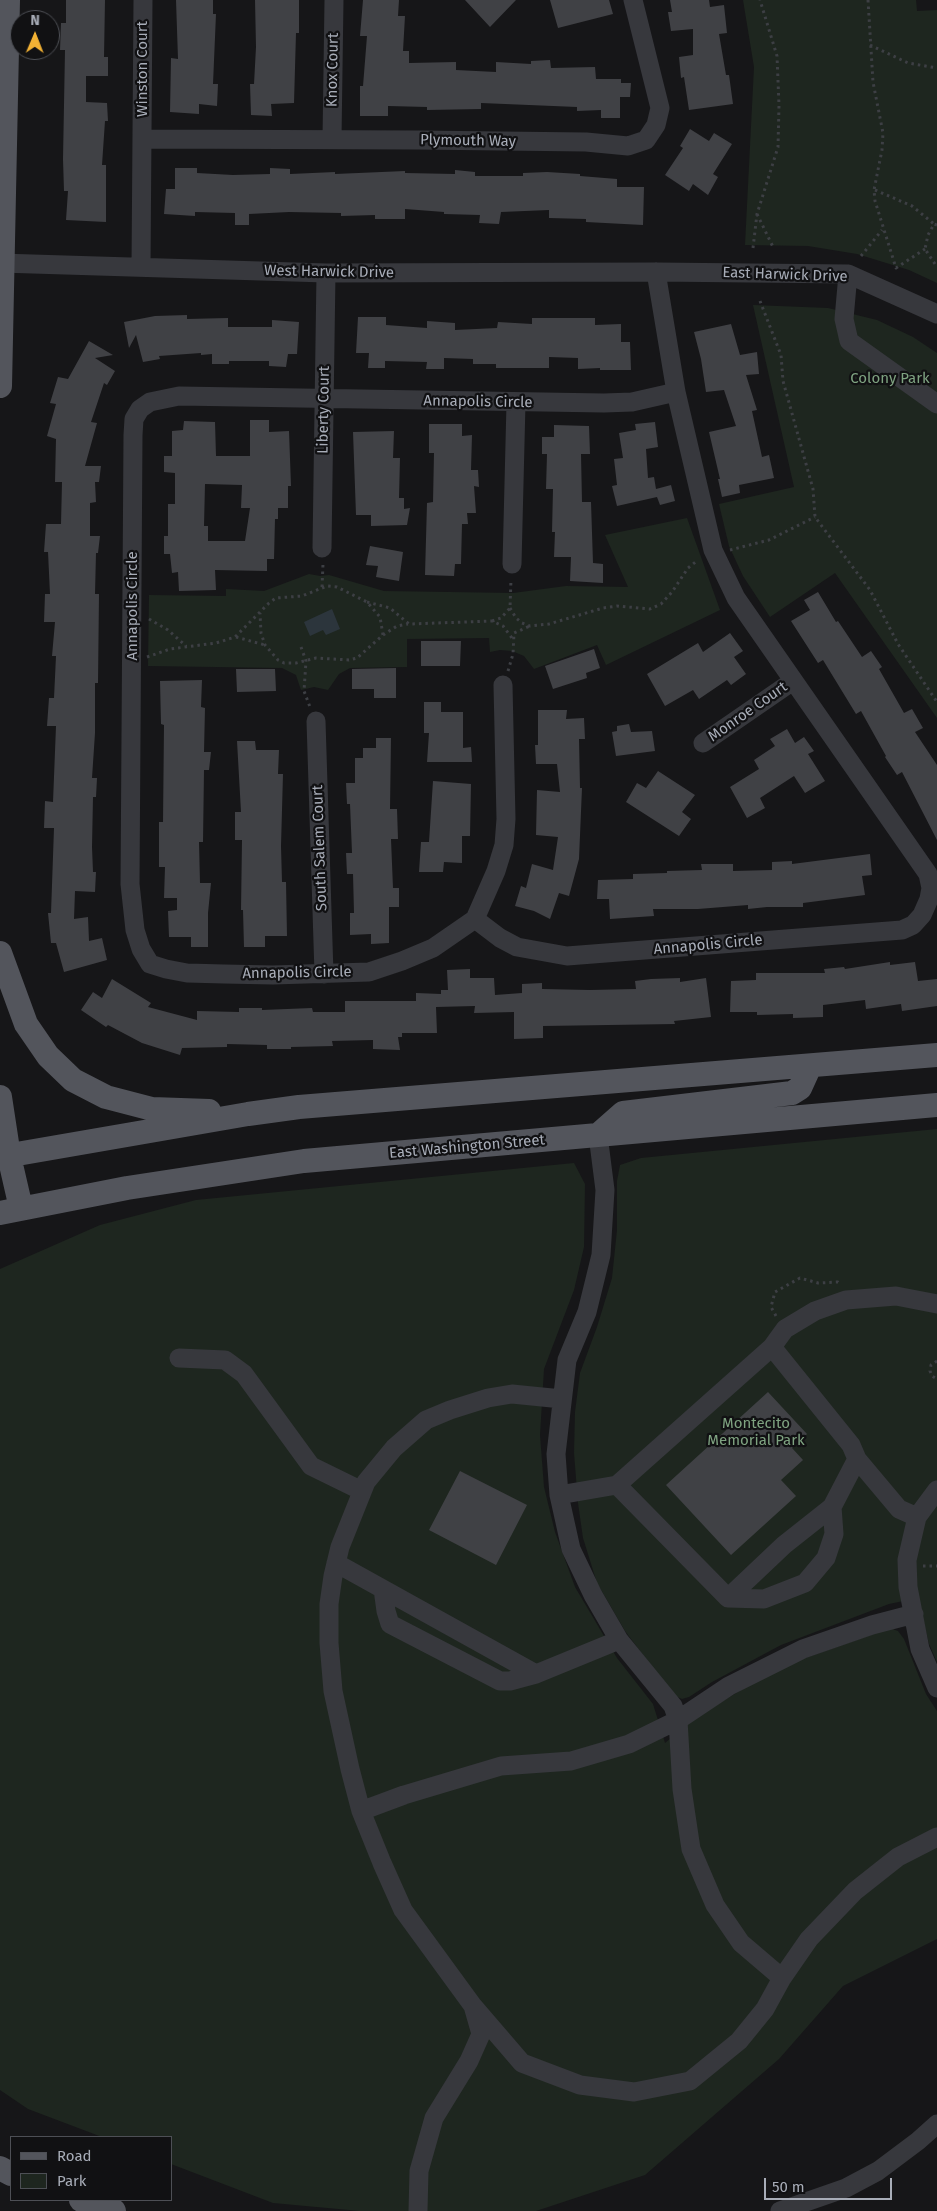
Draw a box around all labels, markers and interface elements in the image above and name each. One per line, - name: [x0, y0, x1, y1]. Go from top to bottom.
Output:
- north arrow: [10, 10, 60, 60]
- text: N: [30, 12, 40, 29]
- street label: Winston Court: [134, 21, 152, 117]
- street label: Knox Court: [323, 33, 343, 107]
- street label: Plymouth Way: [420, 131, 516, 151]
- street label: West Harwick Drive: [264, 262, 394, 282]
- street label: East Harwick Drive: [722, 264, 848, 286]
- street label: Liberty Court: [314, 366, 334, 454]
- park label: Colony Park: [850, 370, 930, 388]
- street label: Annapolis Circle: [423, 392, 533, 412]
- street label: Annapolis Circle: [124, 551, 142, 661]
- street label: Monroe Court: [705, 678, 791, 746]
- street label: South Salem Court: [309, 785, 331, 911]
- street label: Annapolis Circle: [653, 931, 763, 959]
- street label: Annapolis Circle: [242, 963, 352, 983]
- street label: East Washington Street: [388, 1131, 546, 1163]
- park label: Montecito Memorial Park: [707, 1415, 805, 1450]
- legend: [10, 2136, 172, 2201]
- text: Road: [57, 2147, 92, 2165]
- scale bar: [767, 2168, 894, 2200]
- text: Park: [57, 2172, 87, 2190]
- text: 50 m: [772, 2178, 805, 2196]

